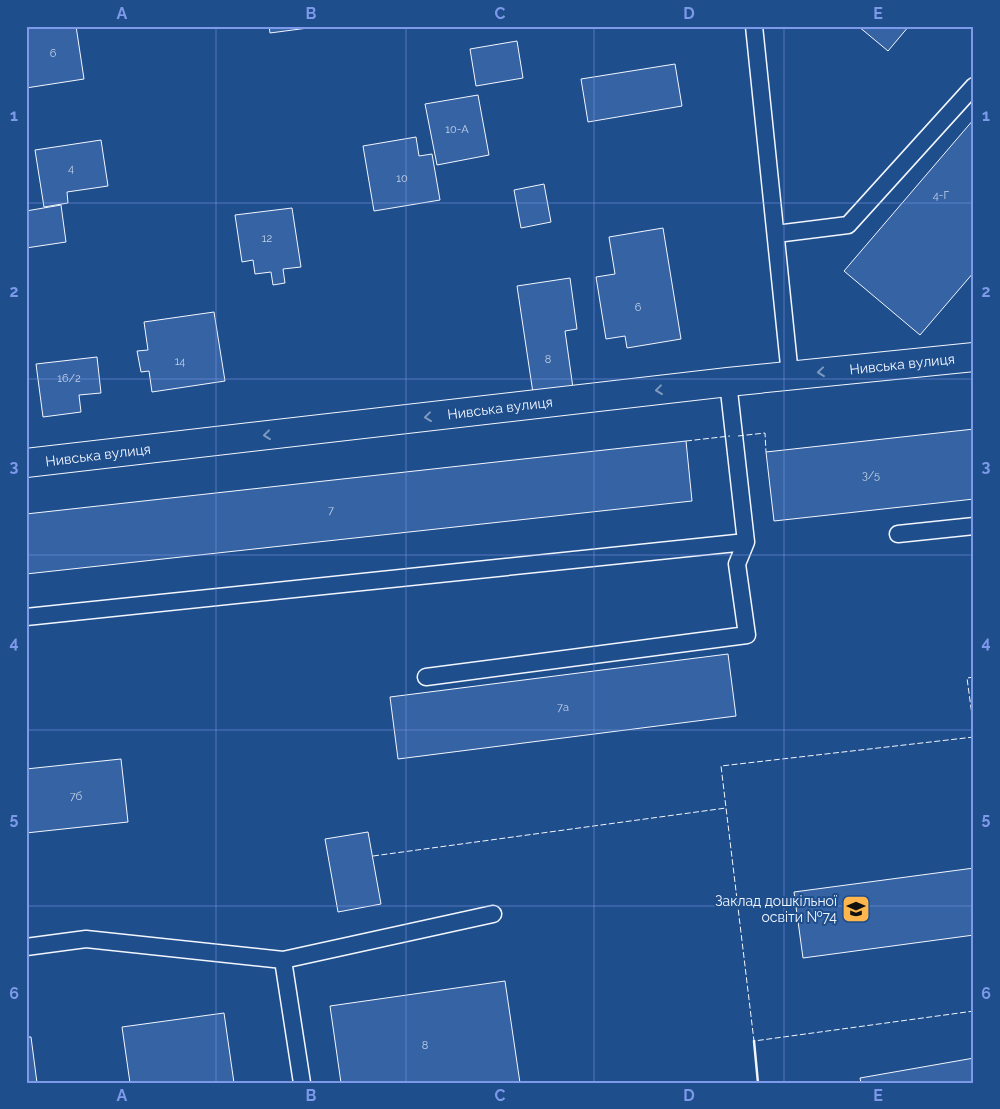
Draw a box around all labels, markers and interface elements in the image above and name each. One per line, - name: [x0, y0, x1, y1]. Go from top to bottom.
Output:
- text: A: [117, 4, 128, 23]
- text: B: [306, 4, 317, 23]
- text: C: [495, 4, 506, 23]
- text: D: [683, 4, 695, 23]
- text: E: [873, 4, 883, 23]
- house number: 6: [50, 47, 57, 60]
- text: 1: [10, 106, 18, 125]
- text: 1: [982, 106, 990, 125]
- house number: 10-А: [445, 123, 469, 136]
- house number: 4: [68, 162, 74, 175]
- house number: 10: [396, 172, 408, 185]
- house number: 4-Г: [933, 189, 949, 202]
- house number: 12: [262, 232, 272, 245]
- text: 2: [9, 282, 19, 301]
- text: 2: [981, 282, 991, 301]
- house number: 6: [635, 301, 642, 314]
- street label: Нивська вулиця: [849, 351, 955, 377]
- house number: 8: [545, 353, 551, 366]
- house number: 14: [175, 355, 185, 368]
- one-way arrow: [816, 366, 824, 377]
- house number: 16/2: [57, 372, 81, 385]
- one-way arrow: [655, 384, 663, 395]
- street label: Нивська вулиця: [447, 394, 553, 422]
- one-way arrow: [424, 411, 432, 422]
- one-way arrow: [263, 429, 271, 440]
- street label: Нивська вулиця: [45, 441, 151, 469]
- text: 3: [10, 457, 19, 476]
- text: 3: [982, 457, 991, 476]
- house number: 3/5: [862, 469, 880, 482]
- house number: 7: [328, 504, 334, 517]
- text: 4: [9, 633, 19, 652]
- text: 4: [981, 633, 991, 652]
- house number: 7а: [557, 701, 569, 714]
- house number: 7б: [70, 790, 83, 803]
- text: 5: [10, 809, 19, 828]
- text: 5: [982, 809, 991, 828]
- place label: Заклад дошкільної освіти №74: [715, 893, 837, 925]
- school or university icon: Заклад дошкільної освіти №74: [841, 894, 871, 924]
- text: 6: [9, 984, 19, 1003]
- text: 6: [981, 984, 991, 1003]
- house number: 8: [422, 1039, 428, 1052]
- text: A: [117, 1086, 128, 1105]
- text: B: [306, 1086, 317, 1105]
- text: C: [495, 1086, 506, 1105]
- text: D: [683, 1086, 695, 1105]
- text: E: [873, 1086, 883, 1105]

